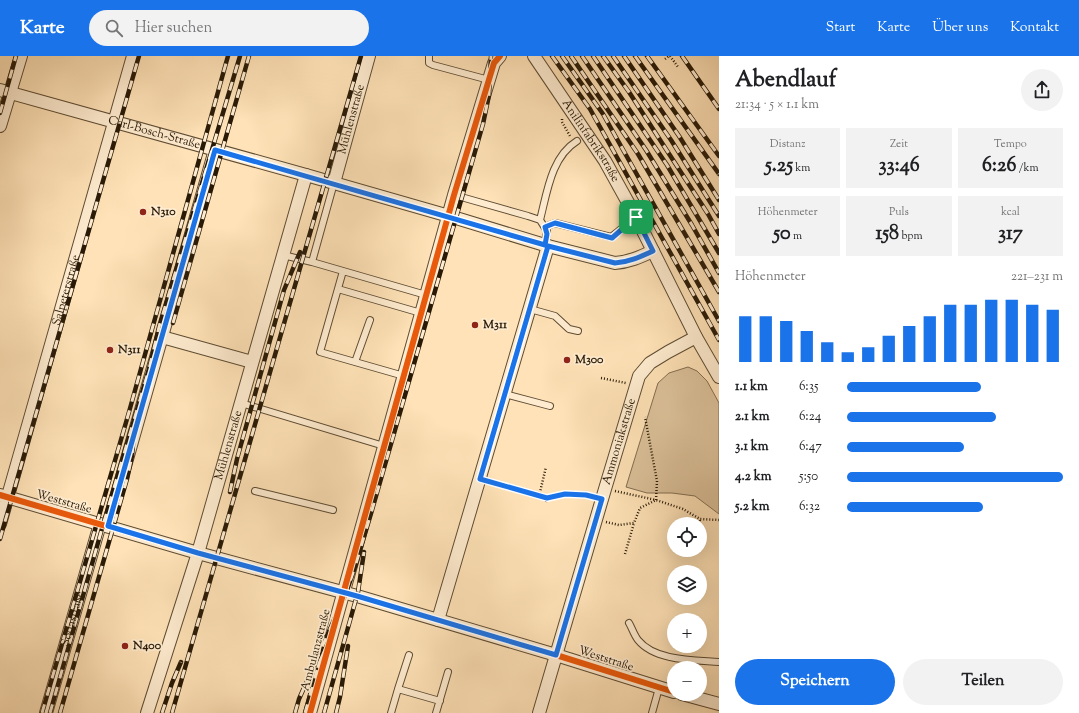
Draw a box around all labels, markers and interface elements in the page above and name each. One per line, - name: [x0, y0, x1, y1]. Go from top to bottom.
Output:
- search box: [89, 10, 369, 46]
- text: Karte: [20, 15, 65, 42]
- icon: search: [103, 17, 125, 39]
- text: Hier suchen: [135, 18, 212, 39]
- text: Start: [826, 18, 855, 38]
- text: Karte: [877, 18, 910, 38]
- text: Über uns: [932, 18, 988, 38]
- text: Kontakt: [1010, 18, 1059, 38]
- text: Abendlauf: [735, 65, 836, 97]
- button: share: [1021, 69, 1063, 111]
- street label: Mühlenstraße: [333, 82, 370, 156]
- street label: Anilinfabrikstraße: [557, 96, 624, 186]
- text: 21:34 · 5 × 1.1 km: [735, 96, 819, 114]
- street label: Carl-Bosch-Straße: [106, 111, 203, 154]
- text: Distanz: [770, 136, 805, 152]
- text: Zeit: [890, 136, 908, 152]
- text: Tempo: [994, 136, 1027, 152]
- text: 5.25: [765, 152, 793, 181]
- text: 33:46: [878, 152, 920, 181]
- text: 6:26: [982, 152, 1016, 181]
- text: km: [793, 160, 810, 176]
- text: /km: [1016, 160, 1039, 176]
- pin: [619, 200, 653, 234]
- place label: N310: [150, 203, 176, 221]
- text: Höhenmeter: [758, 204, 818, 220]
- text: Puls: [889, 204, 909, 220]
- text: kcal: [1001, 204, 1020, 220]
- icon: arrive: [625, 206, 647, 228]
- marker: N310: [138, 207, 148, 217]
- text: 50: [773, 220, 791, 249]
- text: 158: [875, 220, 899, 249]
- text: 317: [998, 220, 1023, 249]
- text: m: [791, 228, 802, 244]
- text: bpm: [899, 228, 923, 244]
- street label: Salpeterstraße: [48, 252, 85, 328]
- text: Höhenmeter: [735, 268, 806, 286]
- text: 221–231 m: [1011, 268, 1063, 286]
- place label: M311: [482, 316, 508, 334]
- marker: M311: [470, 320, 480, 330]
- place label: N311: [117, 341, 141, 359]
- marker: N311: [105, 345, 115, 355]
- place label: M300: [574, 351, 604, 369]
- marker: M300: [562, 355, 572, 365]
- text: 1.1 km: [735, 378, 768, 396]
- text: 6:35: [799, 378, 818, 396]
- street label: Ammoniakstraße: [598, 396, 641, 487]
- street label: Mühlenstraße: [210, 408, 247, 482]
- text: 2.1 km: [735, 408, 769, 426]
- text: 6:24: [799, 408, 821, 426]
- text: 3.1 km: [735, 438, 769, 456]
- text: 6:47: [799, 438, 822, 456]
- text: 4.2 km: [735, 468, 772, 486]
- text: 5:50: [799, 468, 818, 486]
- street label: Weststraße: [34, 485, 94, 519]
- text: 5.2 km: [735, 498, 769, 516]
- text: 6:32: [799, 498, 820, 516]
- map controls: [667, 517, 707, 701]
- button: locate: [667, 517, 707, 557]
- button: layers: [667, 565, 707, 605]
- street label: Sodastraße: [56, 589, 90, 649]
- street label: Ambulanzstraße: [296, 607, 336, 693]
- button: +: [667, 613, 707, 653]
- place label: N400: [132, 637, 162, 655]
- marker: N400: [120, 641, 130, 651]
- street label: Weststraße: [576, 642, 636, 677]
- button: Speichern: [735, 659, 895, 705]
- button: Teilen: [903, 659, 1063, 705]
- button: −: [667, 661, 707, 701]

